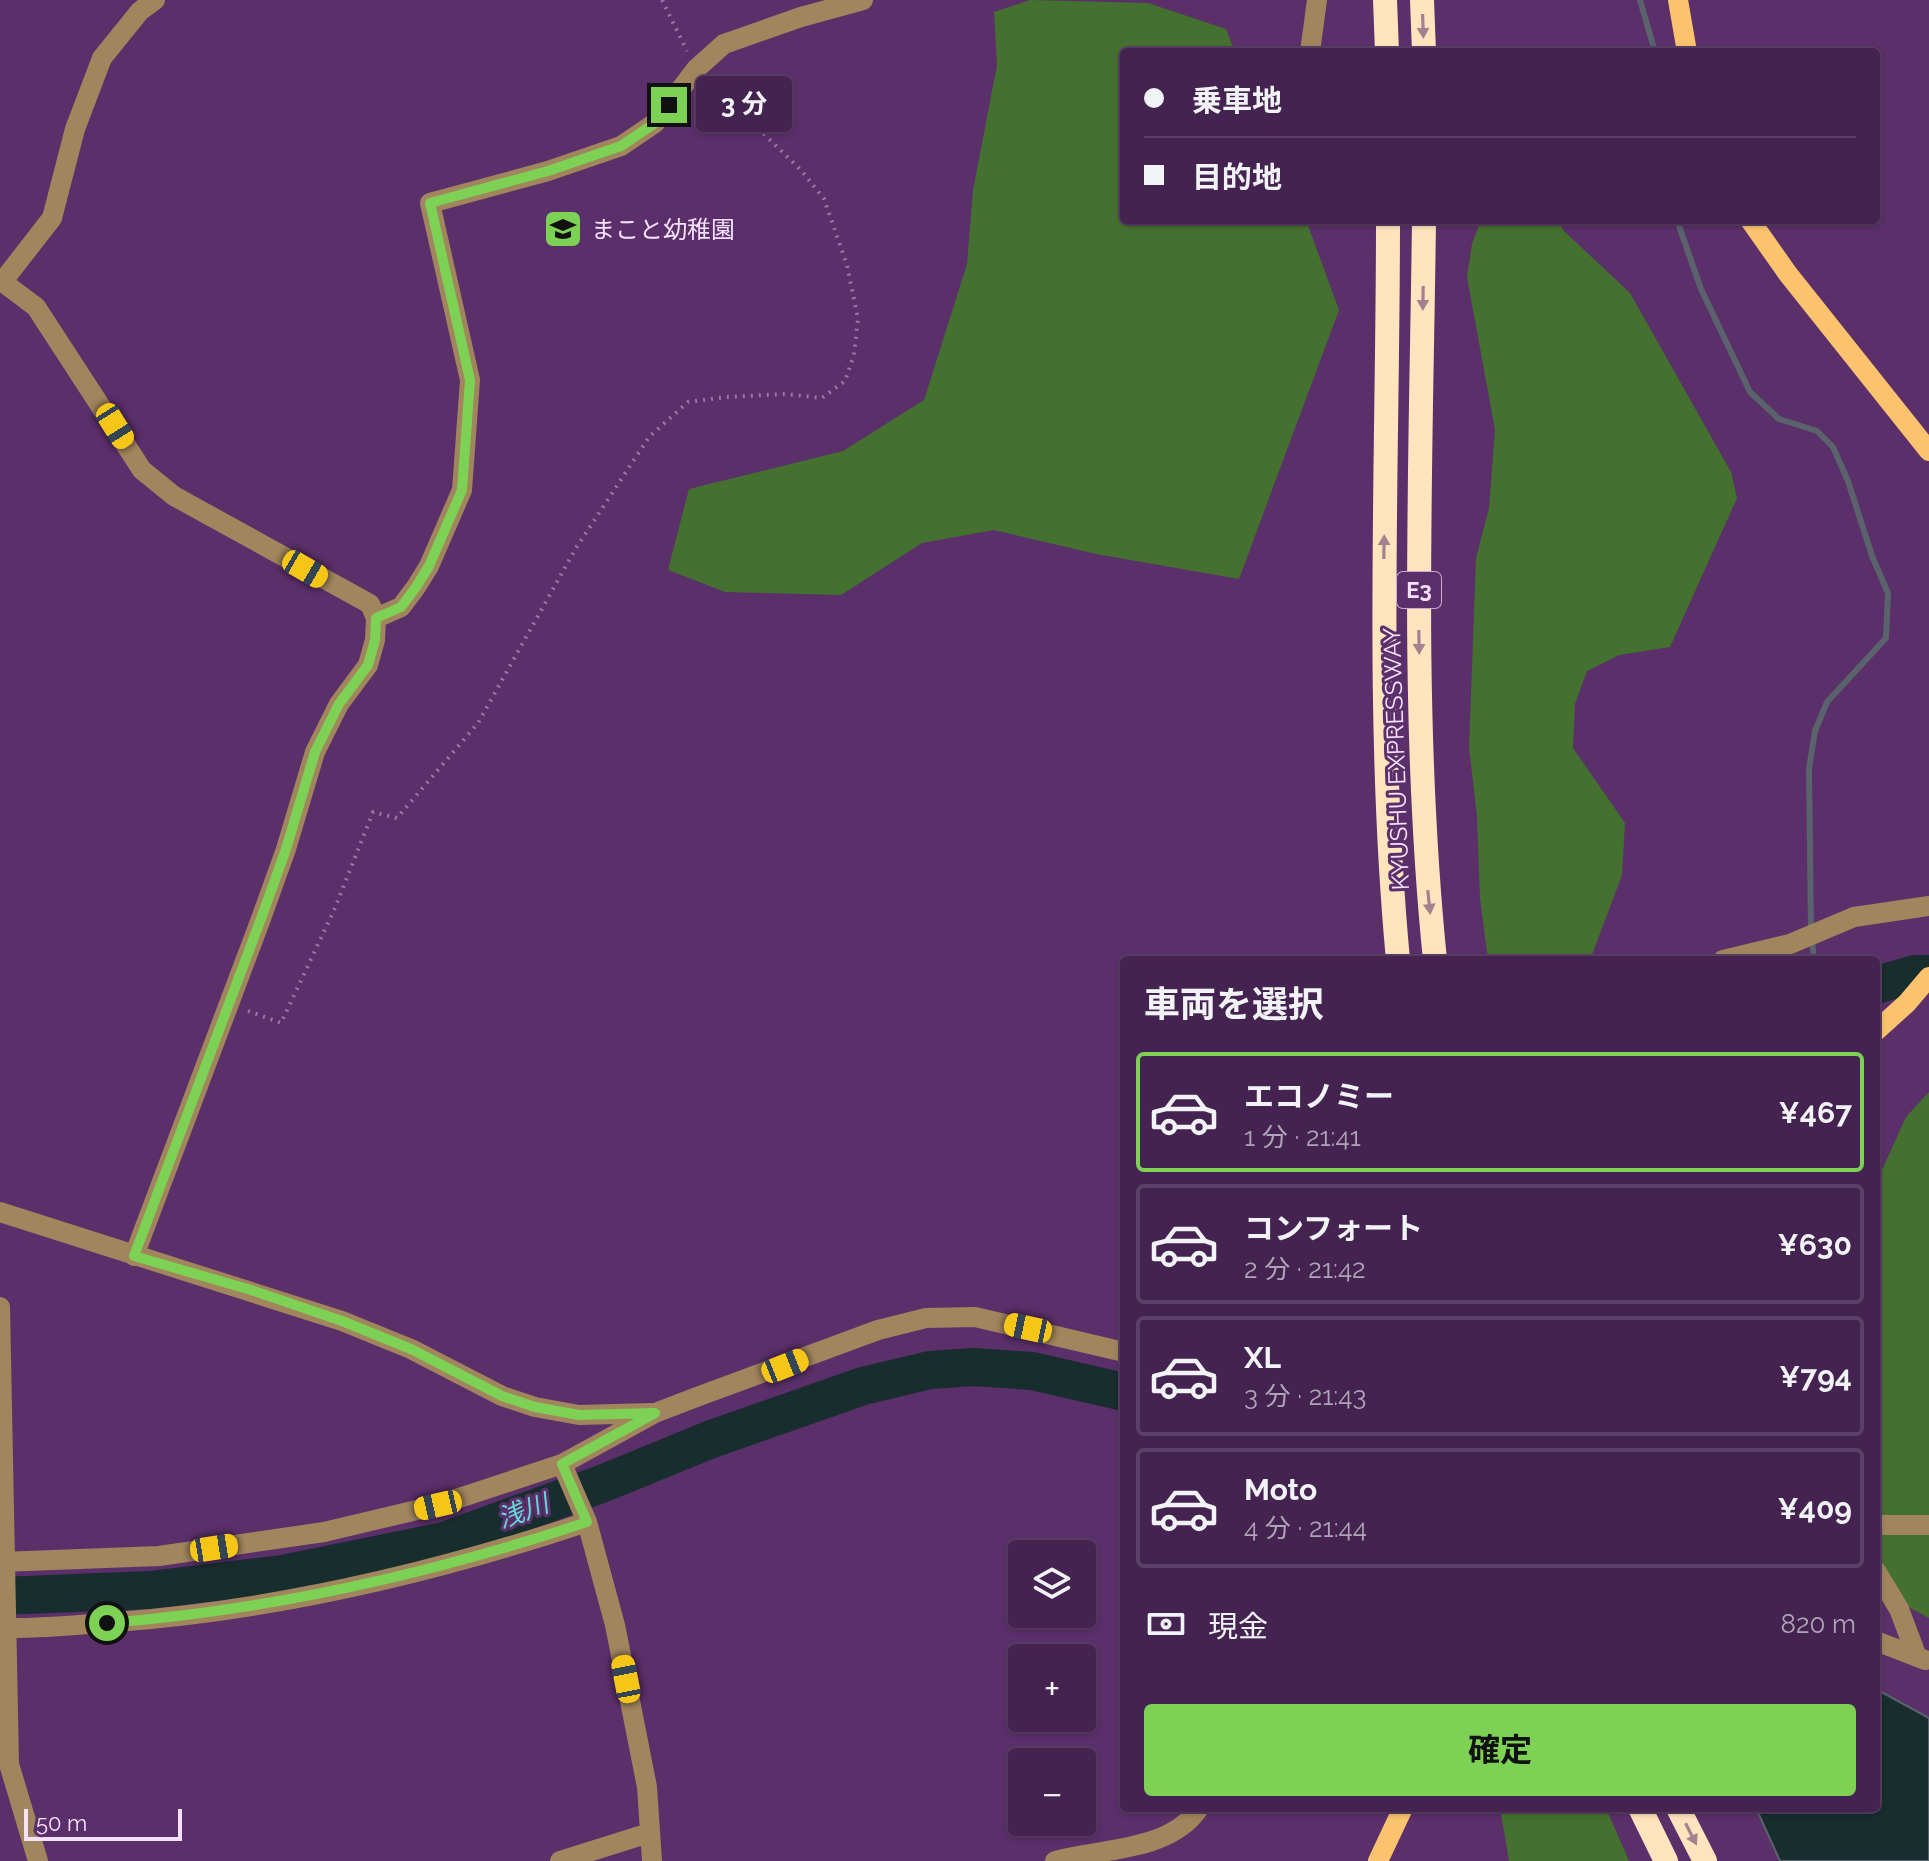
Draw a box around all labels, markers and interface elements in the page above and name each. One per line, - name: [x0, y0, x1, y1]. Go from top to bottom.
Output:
- one-way arrow: [1417, 14, 1430, 39]
- callout: 3 分: [697, 77, 793, 133]
- text: 乗車地: [1192, 83, 1282, 118]
- route end: [651, 87, 687, 123]
- text: 3 分: [721, 89, 767, 119]
- text: 目的地: [1192, 160, 1282, 195]
- school or university icon: まこと幼稚園: [542, 208, 584, 250]
- place label: まこと幼稚園: [591, 215, 735, 244]
- one-way arrow: [1417, 286, 1429, 311]
- car: [92, 399, 138, 453]
- one-way arrow: [1378, 534, 1390, 559]
- car: [278, 547, 332, 591]
- road number: E3: [1397, 572, 1441, 608]
- street label: KYUSHU EXPRESSWAY: [1377, 627, 1415, 891]
- one-way arrow: [1413, 630, 1425, 655]
- one-way arrow: [1422, 890, 1435, 915]
- text: 車両を選択: [1144, 983, 1324, 1025]
- icon: car: [1148, 1076, 1220, 1148]
- text: エコノミー: [1244, 1079, 1394, 1114]
- text: ¥467: [1778, 1095, 1852, 1130]
- text: 1 分 · 21:41: [1244, 1122, 1361, 1152]
- icon: car: [1148, 1208, 1220, 1280]
- text: コンフォート: [1244, 1211, 1423, 1246]
- text: ¥630: [1777, 1227, 1852, 1262]
- text: 2 分 · 21:42: [1244, 1254, 1366, 1284]
- car: [1002, 1311, 1054, 1345]
- icon: car: [1148, 1340, 1220, 1412]
- text: XL: [1244, 1340, 1281, 1375]
- car: [758, 1346, 812, 1386]
- text: ¥794: [1779, 1359, 1852, 1394]
- text: 3 分 · 21:43: [1244, 1381, 1366, 1411]
- icon: car: [1148, 1472, 1220, 1544]
- text: Moto: [1244, 1472, 1317, 1507]
- water label: 浅川: [493, 1487, 555, 1534]
- car: [412, 1488, 464, 1522]
- text: ¥409: [1777, 1491, 1852, 1526]
- text: 4 分 · 21:44: [1244, 1513, 1367, 1543]
- car: [188, 1532, 240, 1564]
- map controls: [1008, 1540, 1096, 1836]
- button: layers: [1008, 1540, 1096, 1628]
- icon: cash: [1144, 1602, 1188, 1646]
- route start: [89, 1605, 125, 1641]
- text: 現金: [1208, 1609, 1268, 1644]
- text: 820 m: [1781, 1609, 1856, 1639]
- button: +: [1008, 1644, 1096, 1732]
- car: [610, 1653, 642, 1705]
- button: 確定: [1144, 1704, 1856, 1796]
- button: −: [1008, 1748, 1096, 1836]
- scale bar: [24, 1805, 182, 1841]
- text: 50 m: [36, 1810, 87, 1836]
- one-way arrow: [1684, 1823, 1698, 1846]

